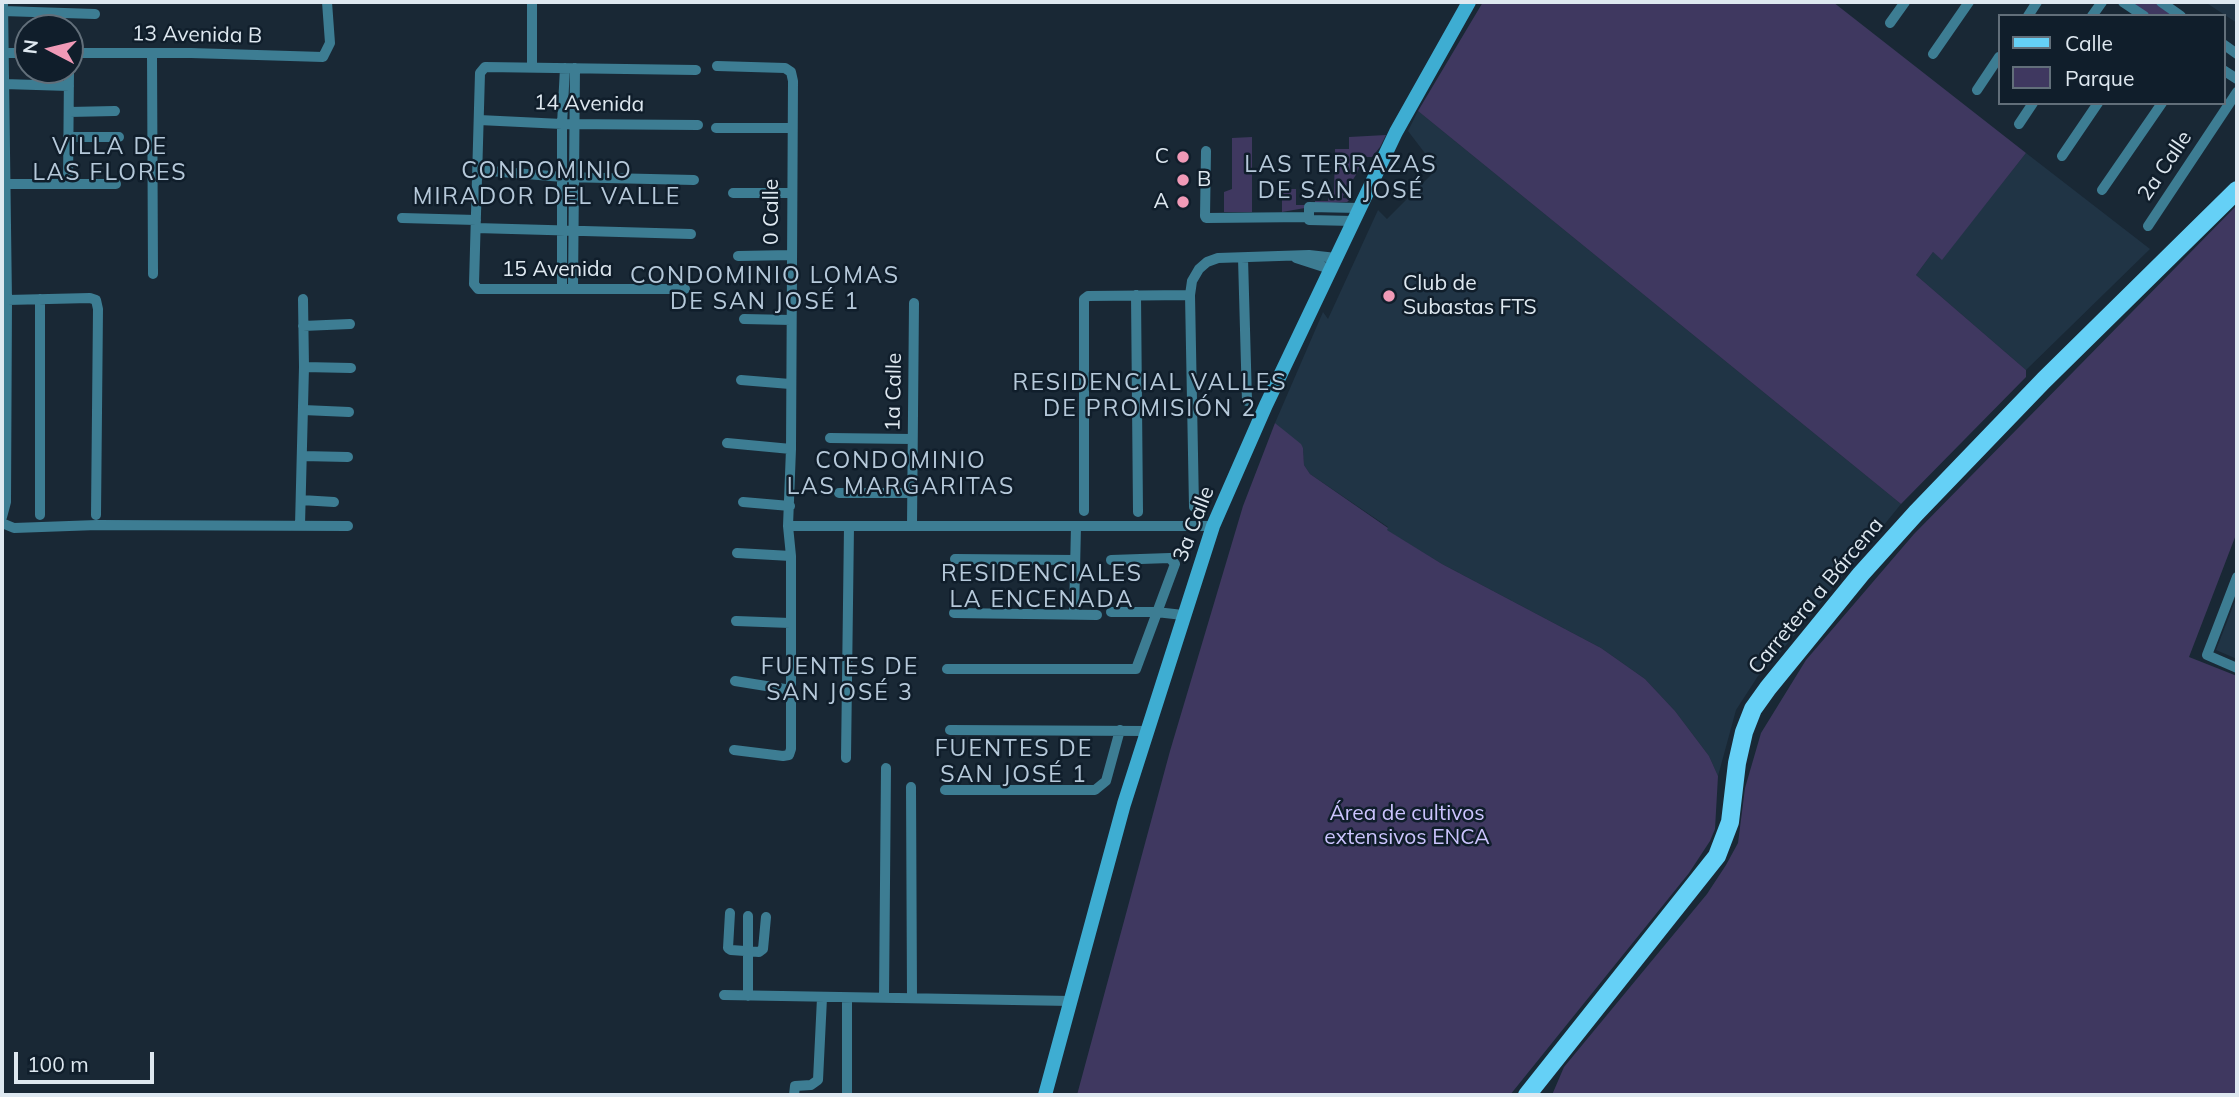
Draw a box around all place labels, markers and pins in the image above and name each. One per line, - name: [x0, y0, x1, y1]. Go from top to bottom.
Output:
- place label: C: [1155, 144, 1169, 170]
- marker: C: [1175, 149, 1191, 165]
- place label: B: [1197, 167, 1211, 193]
- marker: B: [1175, 172, 1191, 188]
- place label: A: [1154, 189, 1169, 215]
- marker: A: [1175, 194, 1191, 210]
- place label: Club de Subastas FTS: [1403, 271, 1537, 321]
- marker: Club de Subastas FTS: [1381, 288, 1397, 304]

